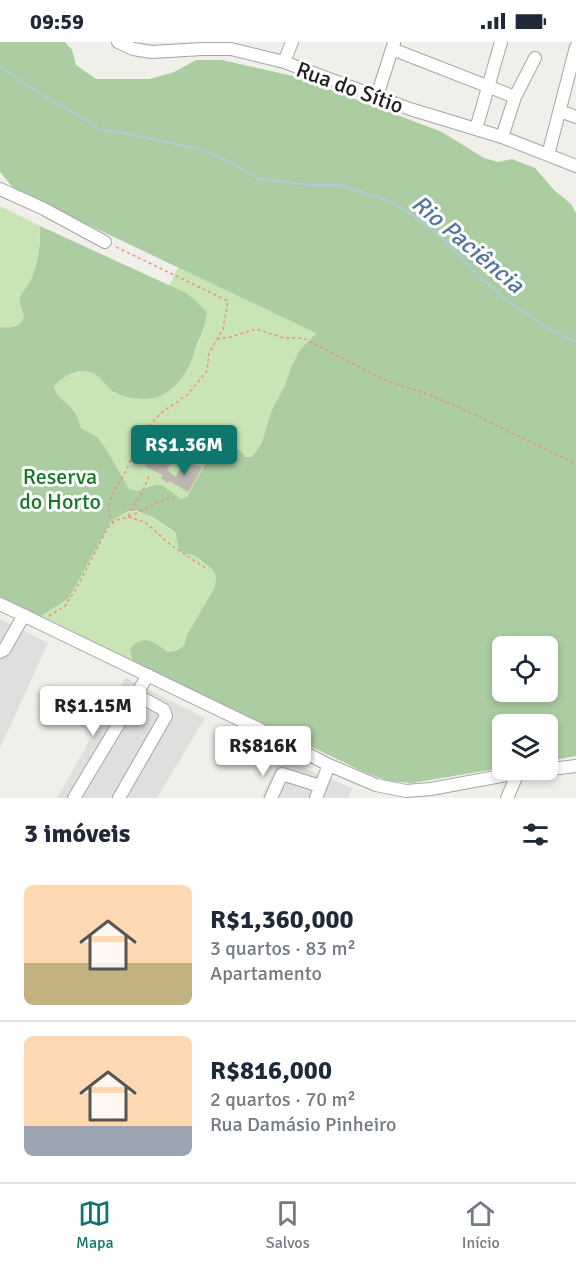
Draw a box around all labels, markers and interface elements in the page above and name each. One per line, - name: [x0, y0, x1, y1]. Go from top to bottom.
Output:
- text: 09:59: [30, 8, 84, 35]
- street label: Rua do Sítio: [293, 56, 407, 119]
- water label: Rio Paciência: [406, 188, 531, 300]
- pin: R$1.36M: [129, 425, 239, 476]
- text: R$1.36M: [145, 432, 223, 457]
- park label: Reserva do Horto: [19, 463, 101, 515]
- map controls: [492, 636, 558, 780]
- button: locate: [492, 636, 558, 702]
- pin: R$1.15M: [38, 686, 148, 737]
- text: R$1.15M: [54, 693, 132, 718]
- button: layers: [492, 714, 558, 780]
- pin: R$816K: [214, 726, 312, 777]
- text: R$816K: [229, 733, 297, 758]
- text: 3 imóveis: [24, 818, 130, 850]
- icon: filters: [519, 818, 552, 851]
- text: R$1,360,000: [210, 904, 354, 936]
- icon: home: [72, 909, 144, 981]
- text: 3 quartos · 83 m²: [210, 936, 356, 961]
- text: Apartamento: [210, 961, 322, 986]
- text: R$816,000: [210, 1055, 332, 1087]
- icon: home: [72, 1060, 144, 1132]
- text: 2 quartos · 70 m²: [210, 1087, 356, 1112]
- text: Rua Damásio Pinheiro: [210, 1112, 396, 1137]
- tab: Mapa: [76, 1197, 114, 1253]
- tab: Salvos: [266, 1197, 310, 1253]
- tab: Início: [462, 1197, 500, 1253]

